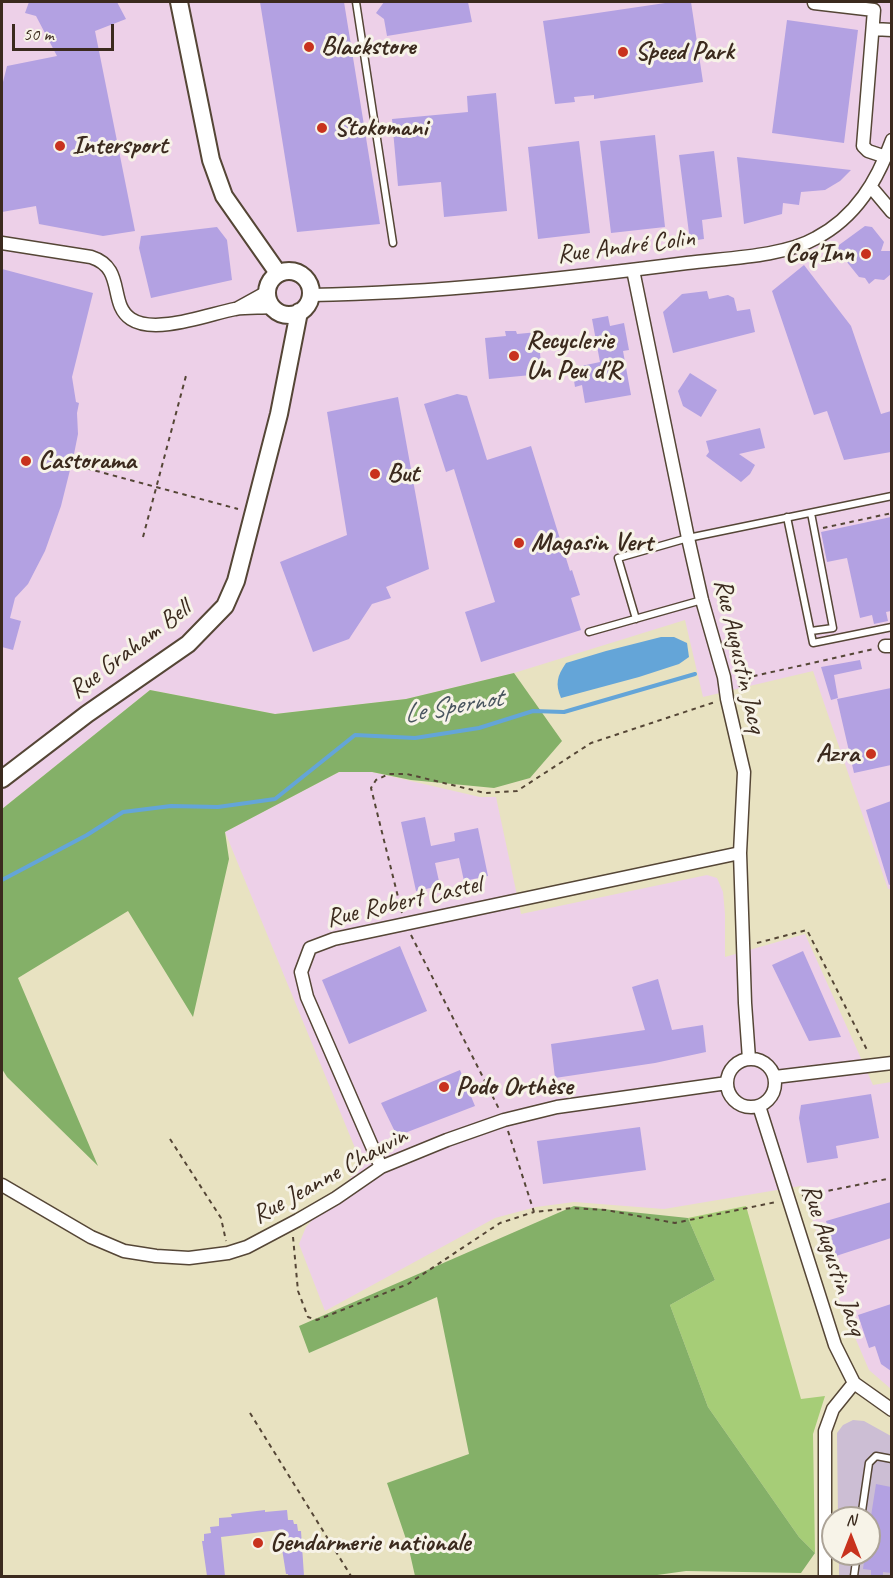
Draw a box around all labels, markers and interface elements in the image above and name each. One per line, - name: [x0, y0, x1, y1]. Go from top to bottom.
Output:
- scale bar: [15, 12, 117, 50]
- text: 50 m: [23, 23, 54, 45]
- place label: Blackstore: [321, 31, 415, 63]
- place label: Speed Park: [635, 36, 734, 68]
- marker: Blackstore: [302, 40, 316, 54]
- marker: Speed Park: [616, 45, 630, 59]
- place label: Stokomani: [334, 112, 427, 144]
- marker: Stokomani: [315, 121, 329, 135]
- place label: Intersport: [72, 130, 167, 162]
- marker: Intersport: [53, 139, 67, 153]
- street label: Rue André Colin: [555, 223, 697, 271]
- place label: Coq'Inn: [785, 238, 854, 270]
- marker: Coq'Inn: [859, 247, 873, 261]
- place label: Recyclerie Un Peu d'R: [526, 325, 621, 386]
- marker: Recyclerie Un Peu d'R: [507, 349, 521, 363]
- place label: Castorama: [38, 445, 136, 477]
- marker: Castorama: [19, 454, 33, 468]
- place label: But: [387, 458, 419, 490]
- marker: But: [368, 467, 382, 481]
- place label: Magasin Vert: [531, 527, 653, 559]
- marker: Magasin Vert: [512, 536, 526, 550]
- street label: Rue Augustin Jacq: [706, 576, 772, 736]
- street label: Rue Graham Bell: [63, 594, 197, 706]
- water label: Le Spernot: [401, 682, 505, 732]
- place label: Azra: [816, 738, 859, 770]
- marker: Azra: [864, 747, 878, 761]
- street label: Rue Robert Castel: [323, 869, 485, 935]
- place label: Podo Orthèse: [456, 1071, 572, 1103]
- marker: Podo Orthèse: [437, 1080, 451, 1094]
- street label: Rue Jeanne Chauvin: [247, 1120, 413, 1232]
- street label: Rue Augustin Jacq: [794, 1180, 872, 1340]
- north arrow: [821, 1506, 881, 1566]
- text: N: [846, 1510, 856, 1530]
- place label: Gendarmerie nationale: [270, 1527, 470, 1559]
- marker: Gendarmerie nationale: [251, 1536, 265, 1550]

